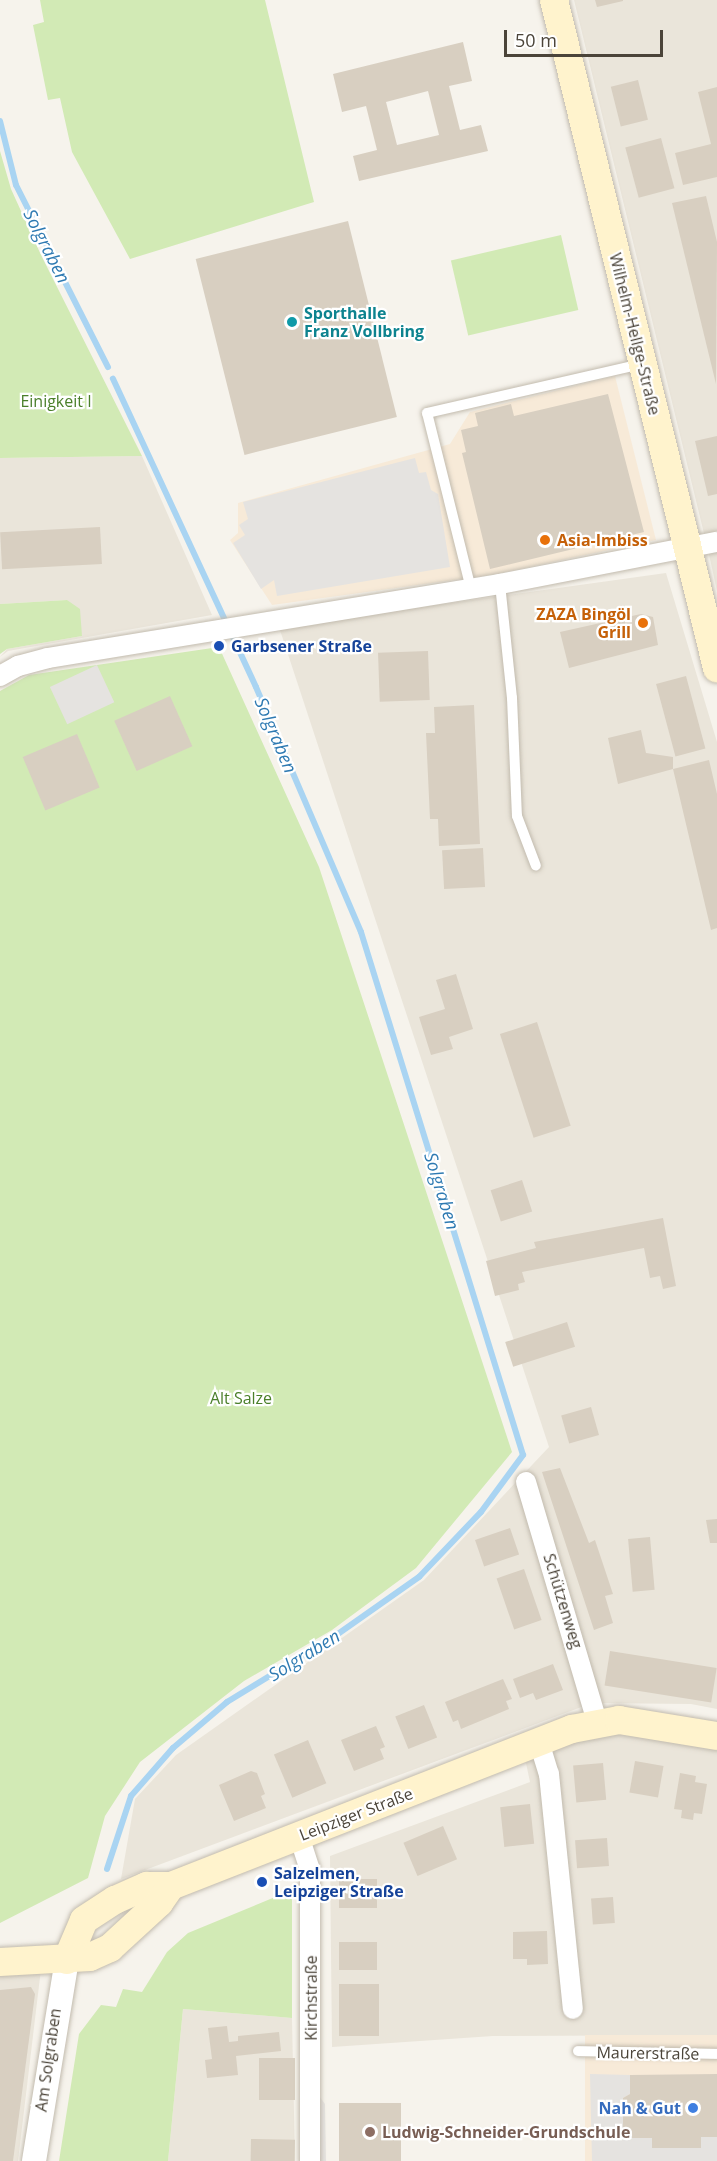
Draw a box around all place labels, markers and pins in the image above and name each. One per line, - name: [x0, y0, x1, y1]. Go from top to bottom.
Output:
- place label: Sporthalle Franz Vollbring: [304, 303, 424, 341]
- marker: Sporthalle Franz Vollbring: [285, 315, 299, 329]
- place label: Asia-Imbiss: [557, 530, 648, 550]
- marker: Asia-Imbiss: [538, 533, 552, 547]
- place label: ZAZA Bingöl Grill: [536, 604, 631, 642]
- marker: ZAZA Bingöl Grill: [636, 616, 650, 630]
- place label: Garbsener Straße: [231, 636, 372, 656]
- marker: Garbsener Straße: [212, 639, 226, 653]
- place label: Salzelmen, Leipziger Straße: [274, 1863, 404, 1901]
- marker: Salzelmen, Leipziger Straße: [255, 1875, 269, 1889]
- place label: Nah & Gut: [598, 2098, 681, 2118]
- marker: Nah & Gut: [686, 2101, 700, 2115]
- place label: Ludwig-Schneider-Grundschule: [382, 2122, 630, 2142]
- marker: Ludwig-Schneider-Grundschule: [363, 2125, 377, 2139]

